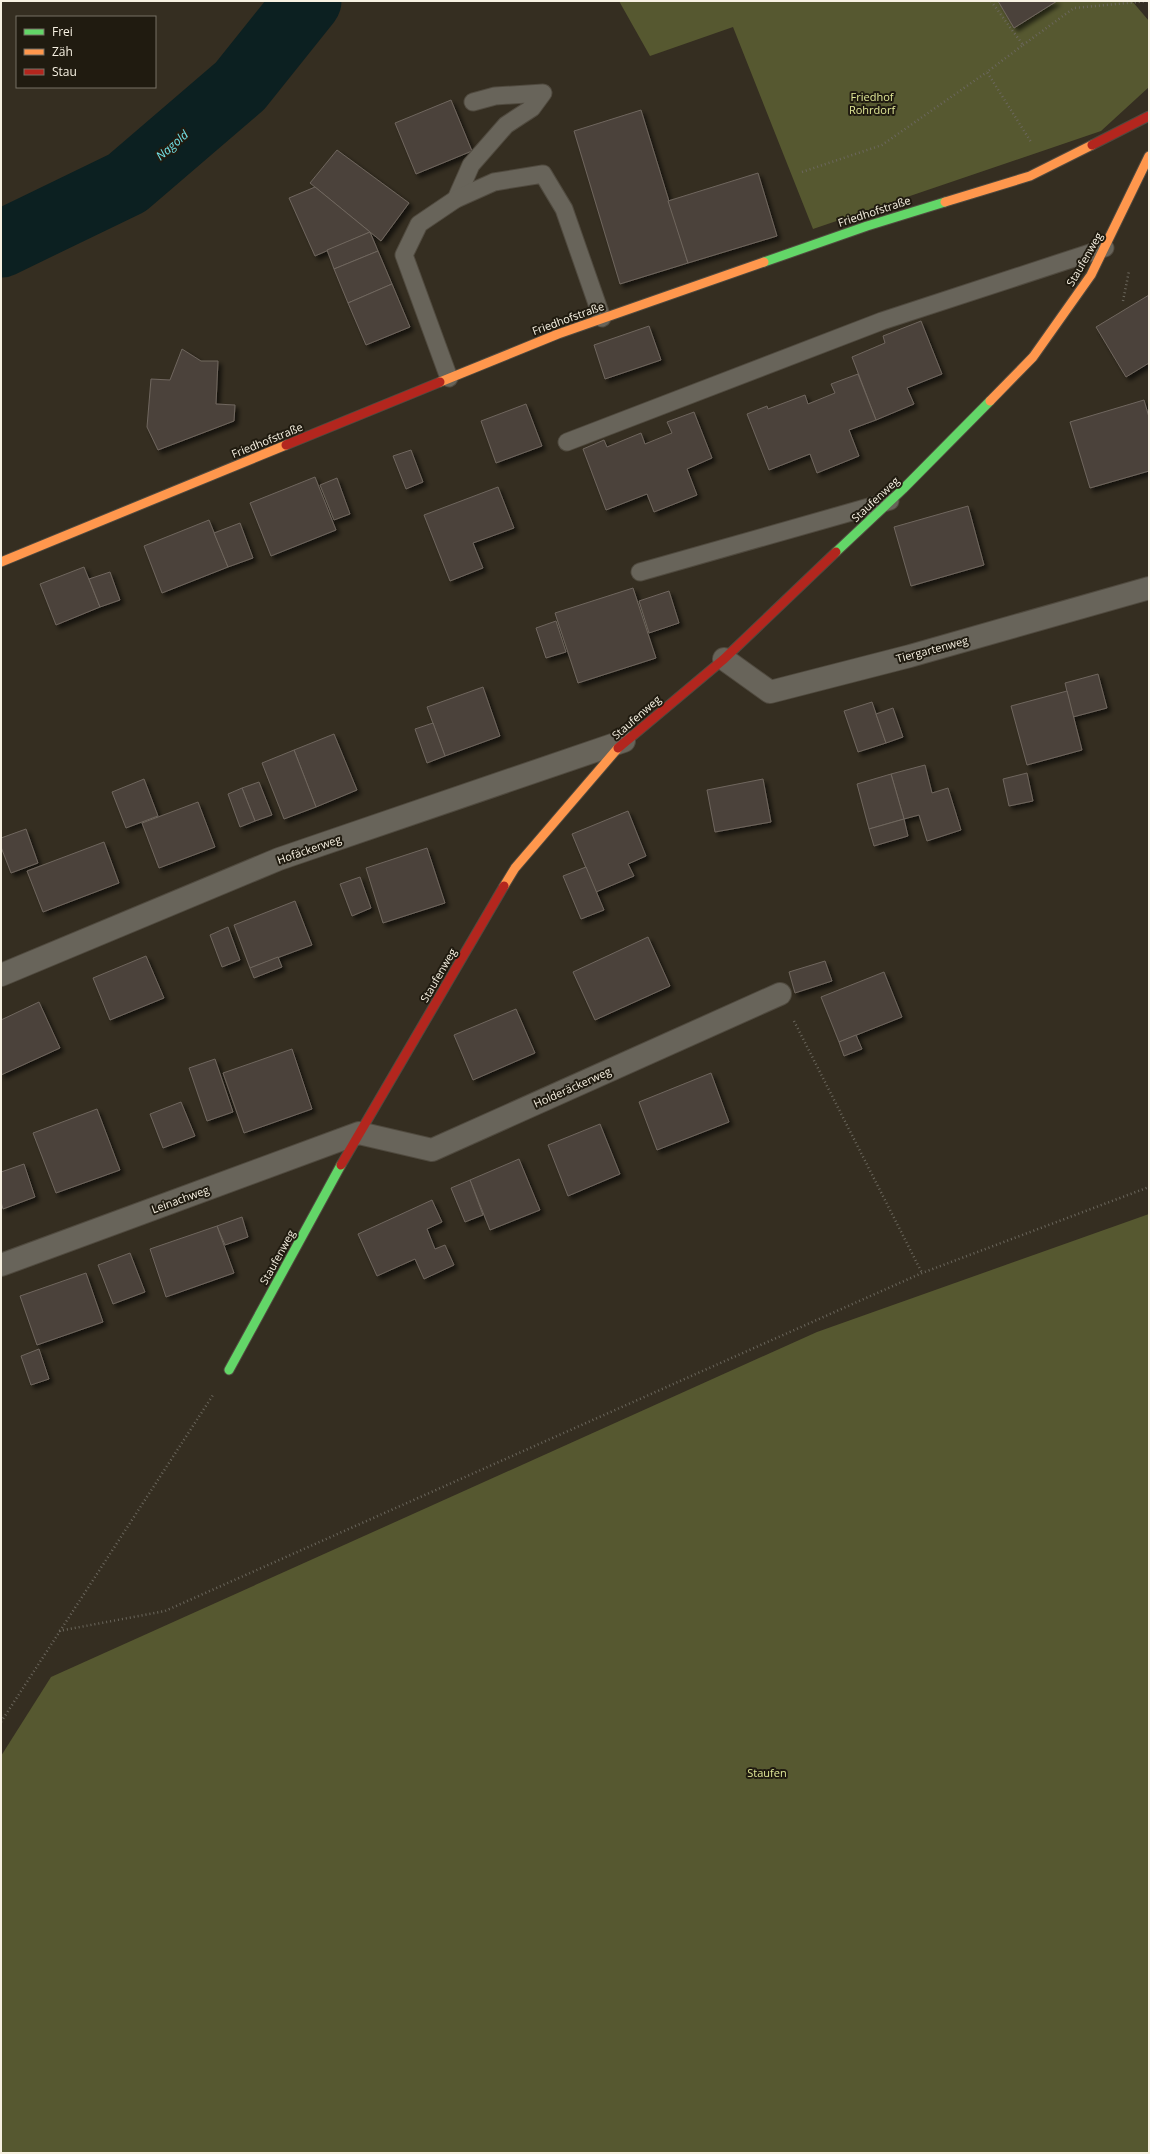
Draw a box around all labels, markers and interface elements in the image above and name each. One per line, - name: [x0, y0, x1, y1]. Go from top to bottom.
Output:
- legend: [16, 16, 156, 88]
- text: Frei: [52, 23, 73, 40]
- text: Zäh: [52, 43, 73, 60]
- text: Stau: [52, 63, 77, 80]
- park label: Friedhof Rohrdorf: [849, 89, 896, 117]
- water label: Nagold: [152, 125, 193, 164]
- street label: Friedhofstraße: [836, 192, 912, 230]
- street label: Staufenweg: [1062, 229, 1106, 289]
- street label: Friedhofstraße: [530, 298, 606, 338]
- street label: Friedhofstraße: [229, 419, 305, 461]
- street label: Staufenweg: [848, 473, 902, 525]
- street label: Tiergartenweg: [895, 632, 970, 666]
- street label: Staufenweg: [608, 692, 664, 742]
- street label: Hofäckerweg: [275, 831, 343, 867]
- street label: Staufenweg: [416, 945, 460, 1005]
- street label: Holderäckerweg: [531, 1063, 613, 1111]
- street label: Leinachweg: [149, 1182, 211, 1216]
- street label: Staufenweg: [256, 1227, 298, 1287]
- park label: Staufen: [747, 1765, 787, 1780]

